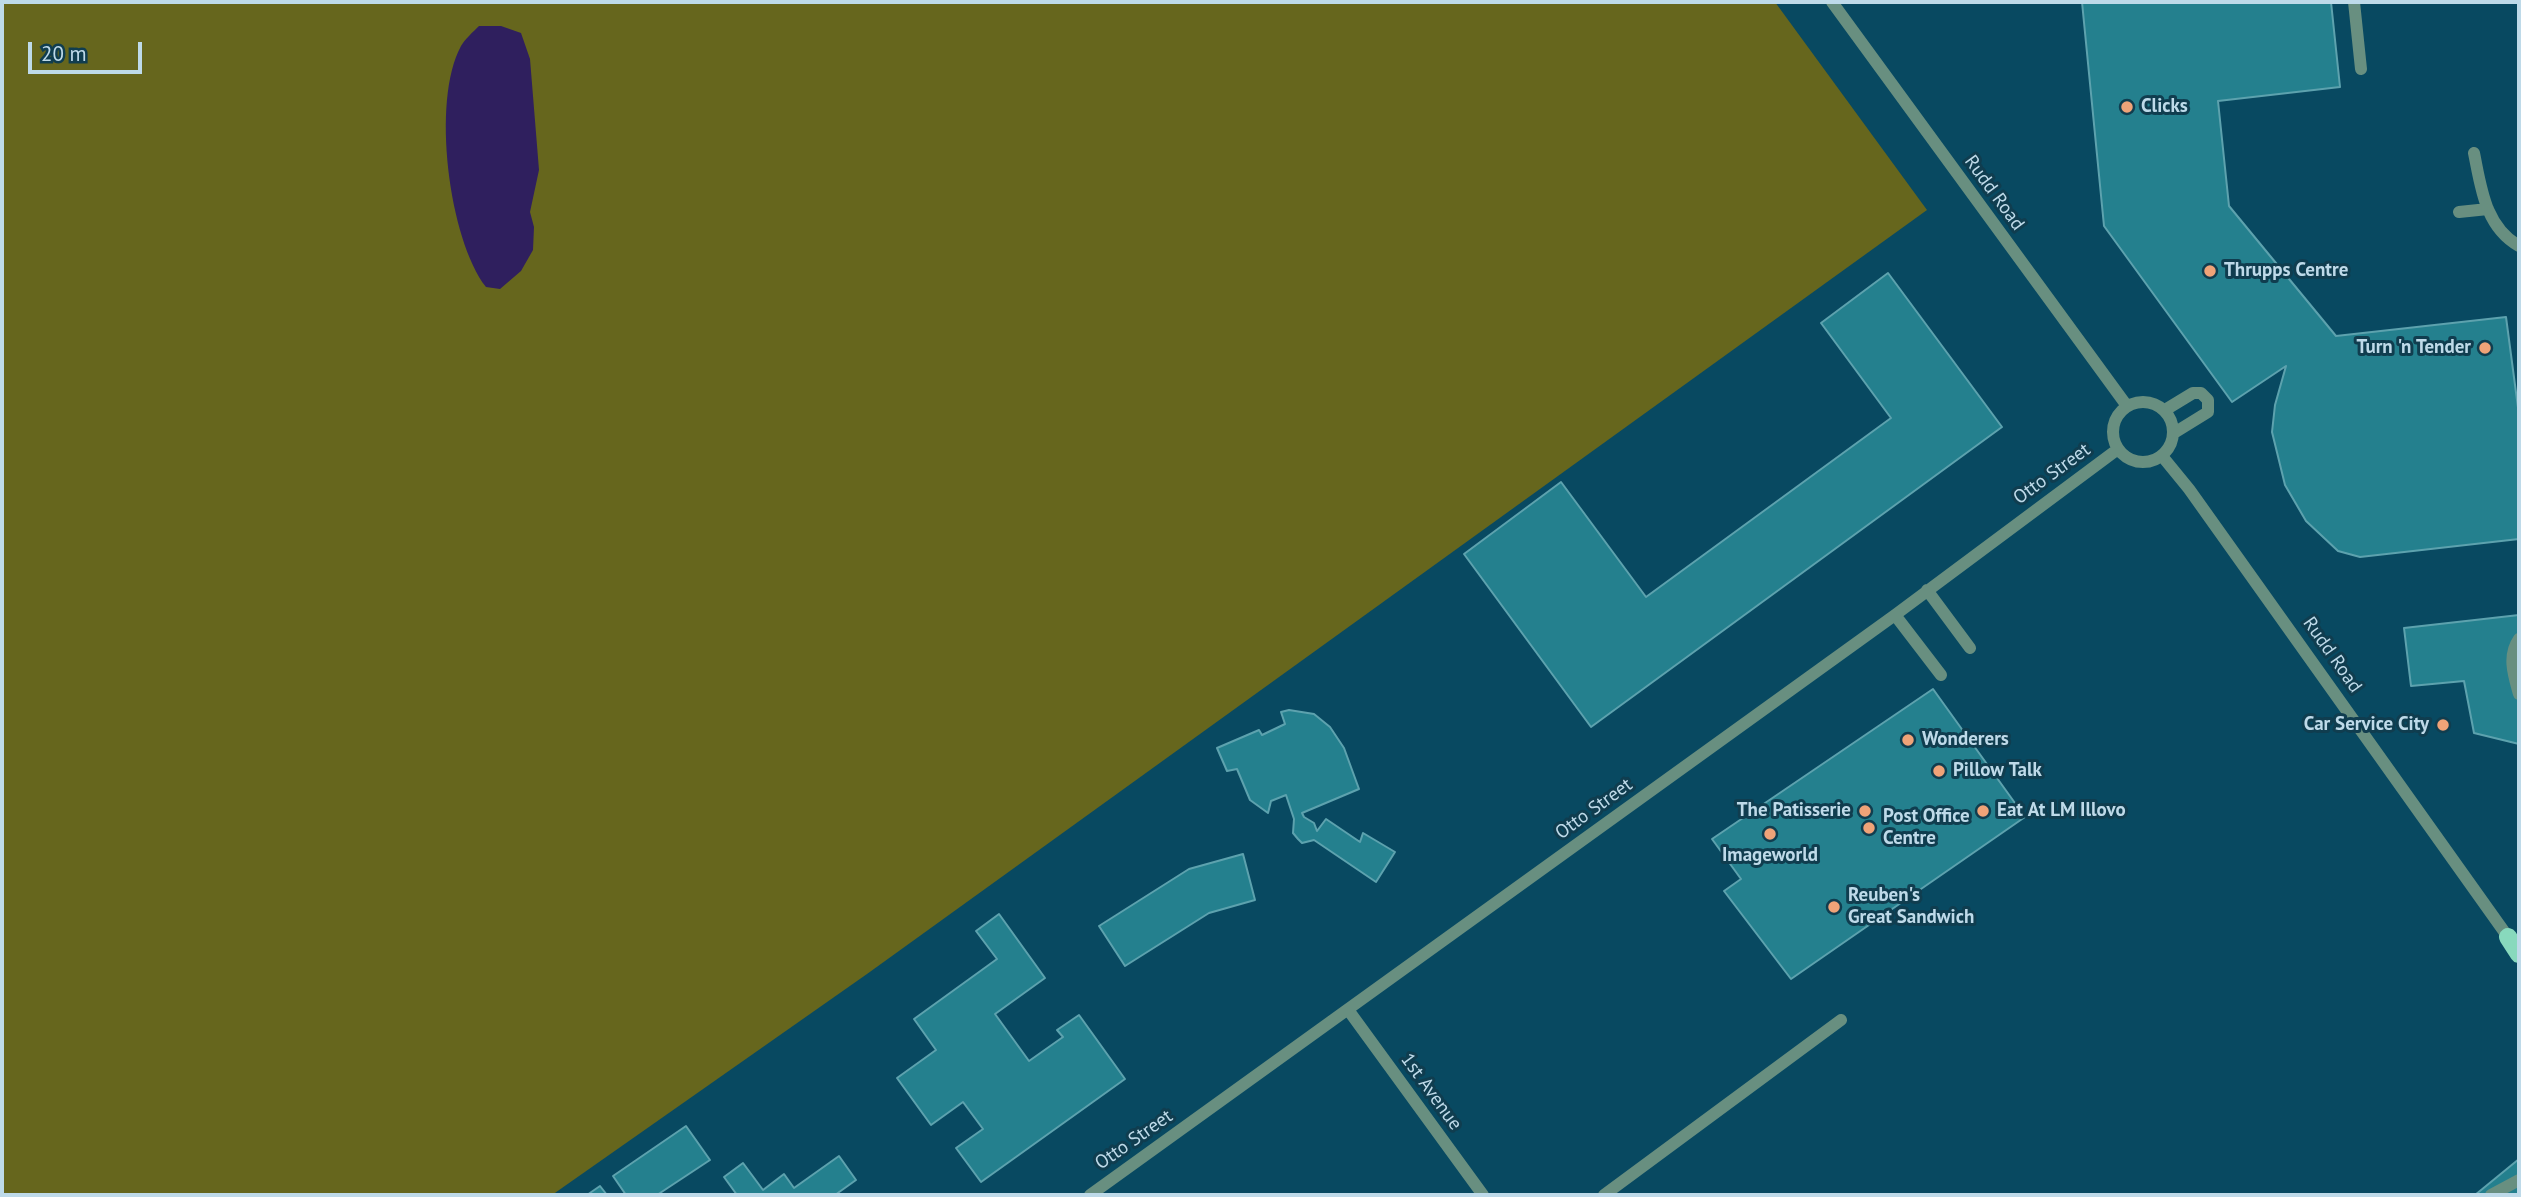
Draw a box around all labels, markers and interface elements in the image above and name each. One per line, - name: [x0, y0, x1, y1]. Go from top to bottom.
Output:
- scale bar: [32, 28, 145, 72]
- text: 20 m: [41, 40, 87, 67]
- place label: Clicks: [2141, 96, 2188, 118]
- marker: Clicks: [2119, 99, 2135, 115]
- street label: Rudd Road: [1959, 151, 2029, 235]
- place label: Thrupps Centre: [2224, 260, 2348, 282]
- marker: Thrupps Centre: [2202, 263, 2218, 279]
- place label: Turn 'n Tender: [2357, 337, 2471, 359]
- marker: Turn 'n Tender: [2477, 340, 2493, 356]
- street label: Otto Street: [2009, 438, 2095, 510]
- street label: Rudd Road: [2298, 613, 2366, 697]
- place label: Car Service City: [2304, 714, 2429, 736]
- marker: Car Service City: [2435, 717, 2451, 733]
- place label: Wonderers: [1922, 729, 2009, 751]
- marker: Wonderers: [1900, 732, 1916, 748]
- place label: Pillow Talk: [1953, 760, 2042, 782]
- marker: Pillow Talk: [1931, 763, 1947, 779]
- street label: Otto Street: [1551, 773, 1637, 845]
- place label: The Patisserie: [1737, 800, 1851, 822]
- place label: Eat At LM Illovo: [1997, 800, 2126, 822]
- marker: The Patisserie: [1857, 803, 1873, 819]
- marker: Eat At LM Illovo: [1975, 803, 1991, 819]
- place label: Post Office Centre: [1883, 806, 1970, 850]
- marker: Post Office Centre: [1861, 820, 1877, 836]
- marker: Imageworld: [1762, 826, 1778, 842]
- place label: Imageworld: [1722, 845, 1818, 867]
- place label: Reuben's Great Sandwich: [1848, 885, 1974, 929]
- marker: Reuben's Great Sandwich: [1826, 899, 1842, 915]
- street label: 1st Avenue: [1396, 1049, 1466, 1135]
- street label: Otto Street: [1091, 1105, 1177, 1175]

